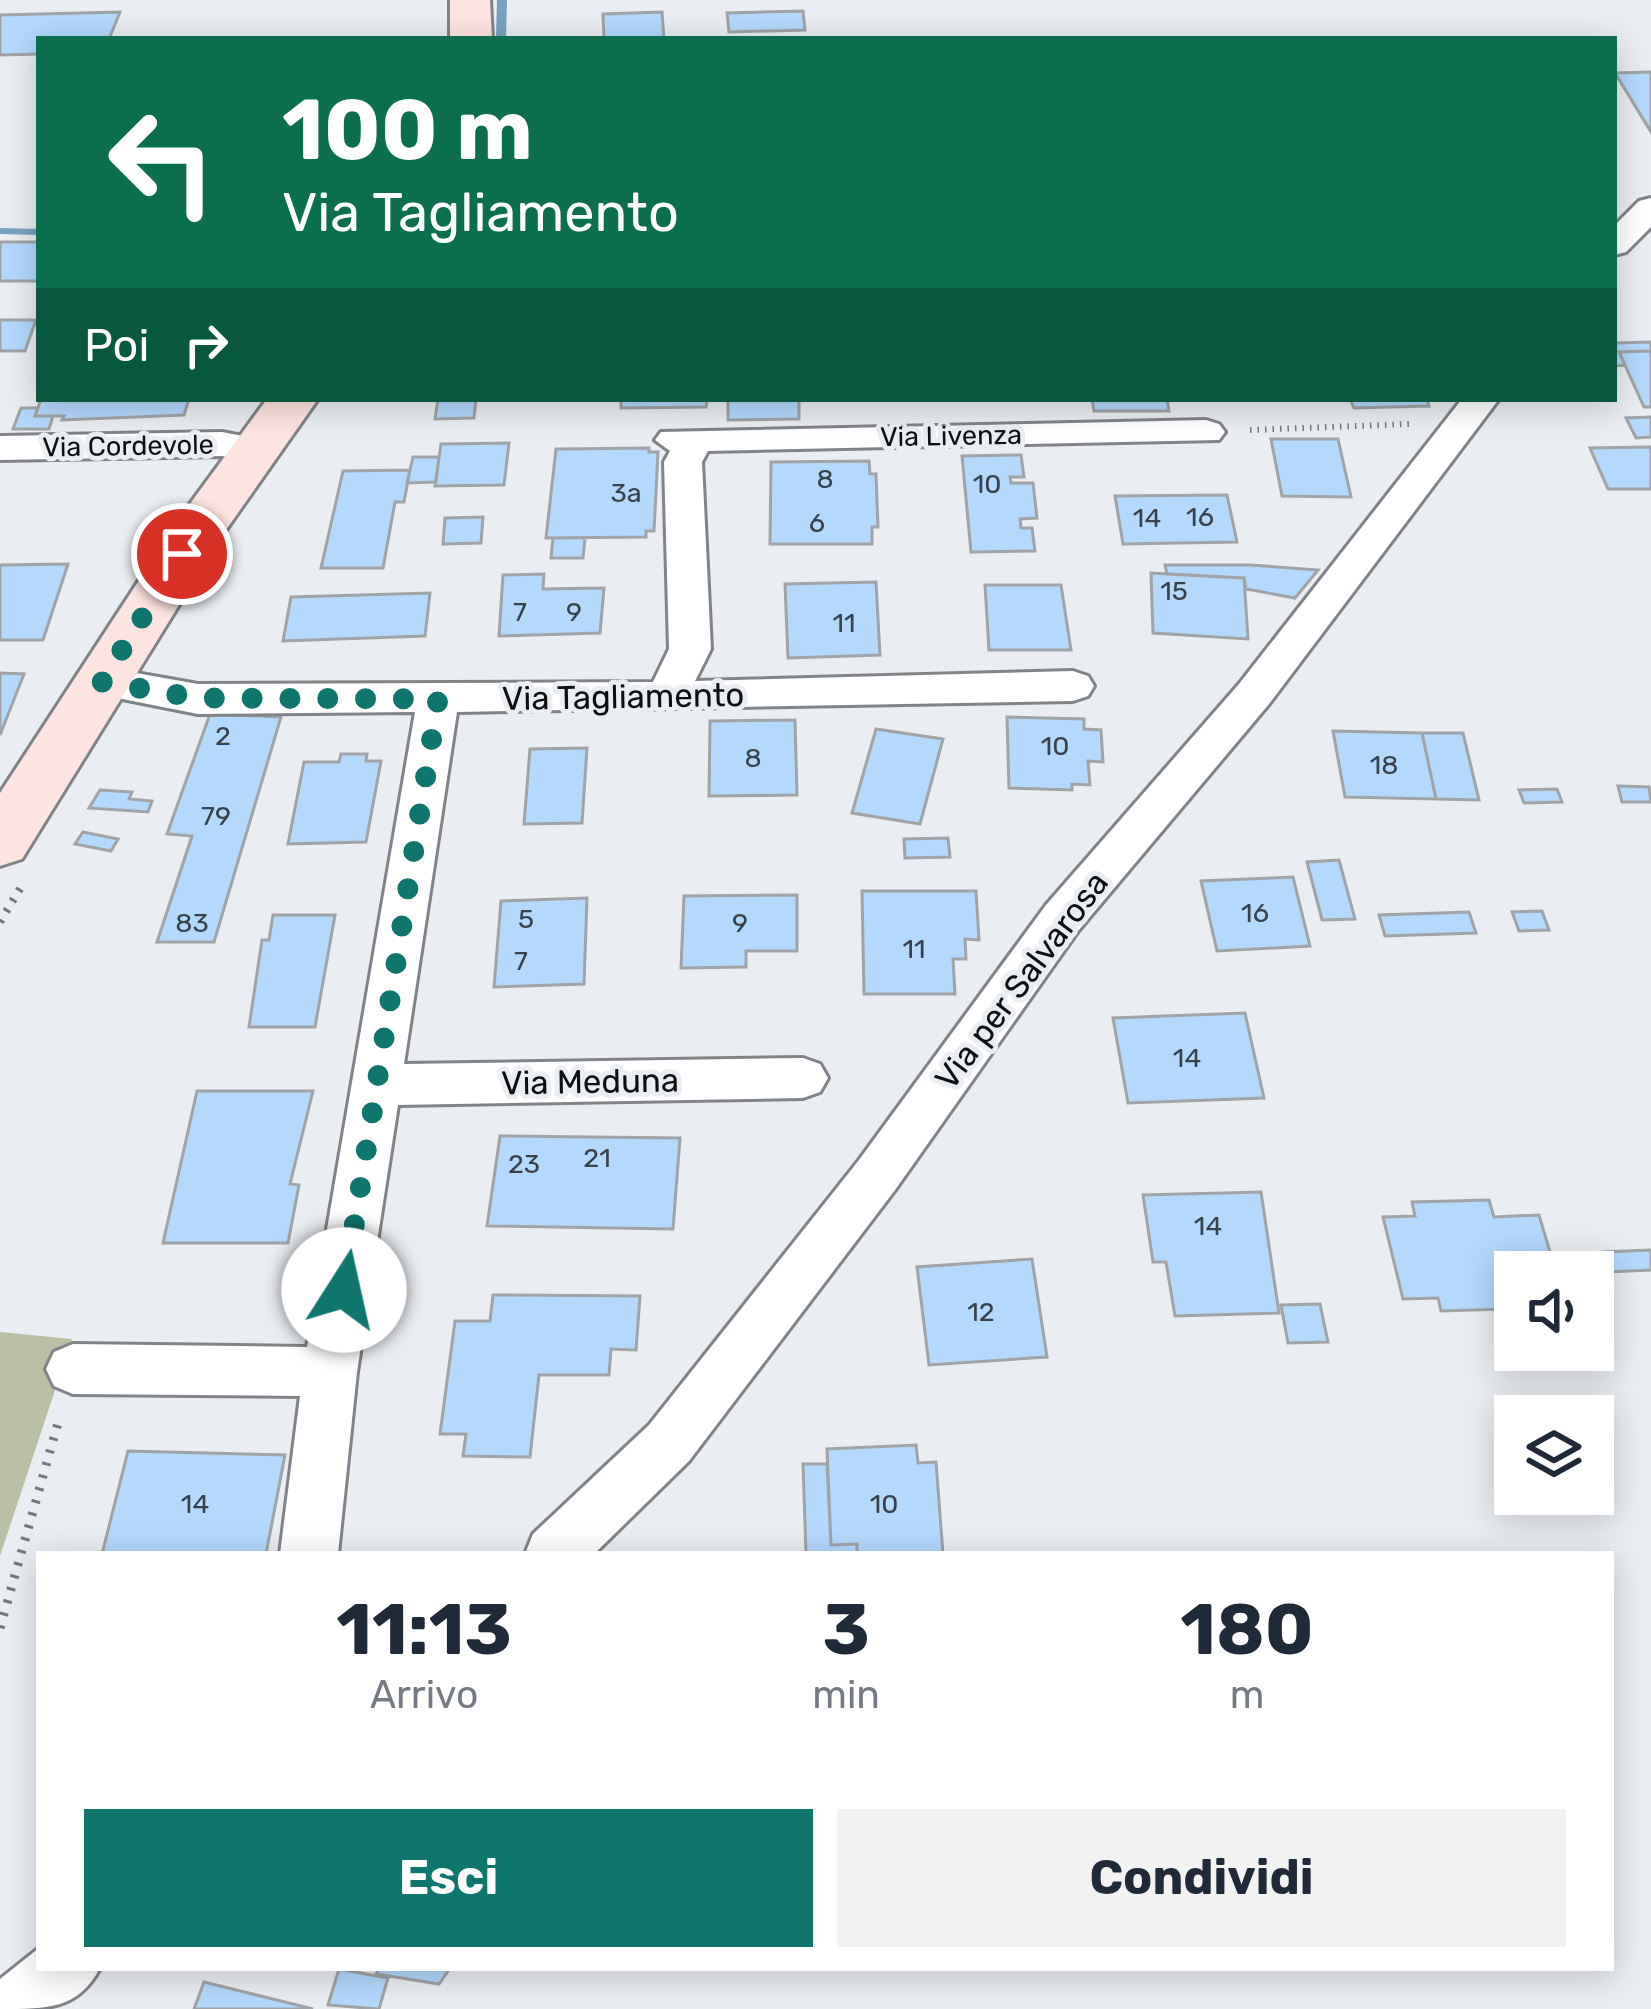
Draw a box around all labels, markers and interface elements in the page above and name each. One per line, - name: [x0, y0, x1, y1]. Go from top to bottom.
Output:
- text: 100 m: [282, 80, 533, 180]
- icon: left: [84, 84, 240, 240]
- text: Via Tagliamento: [282, 181, 679, 245]
- icon: right: [173, 312, 239, 378]
- text: Poi: [84, 319, 149, 372]
- street label: Via Livenza: [880, 419, 1022, 453]
- street label: Via Cordevole: [42, 429, 214, 463]
- house number: 8: [816, 463, 834, 495]
- house number: 10: [973, 468, 1001, 500]
- house number: 3a: [610, 477, 642, 509]
- house number: 16: [1186, 501, 1214, 533]
- house number: 14: [1133, 502, 1161, 534]
- pin: [131, 503, 233, 605]
- house number: 6: [809, 507, 825, 539]
- icon: arrive: [149, 521, 215, 587]
- house number: 15: [1160, 575, 1188, 607]
- house number: 7: [513, 596, 527, 628]
- house number: 9: [566, 596, 582, 628]
- house number: 11: [832, 607, 856, 639]
- street label: Via Tagliamento: [501, 675, 745, 718]
- house number: 2: [215, 720, 231, 752]
- house number: 10: [1041, 730, 1069, 762]
- house number: 8: [744, 742, 762, 774]
- house number: 18: [1370, 749, 1398, 781]
- house number: 79: [201, 800, 231, 832]
- street label: Via per Salvarosa: [927, 864, 1116, 1097]
- house number: 16: [1241, 897, 1269, 929]
- house number: 5: [518, 903, 534, 935]
- house number: 83: [175, 907, 209, 939]
- house number: 9: [732, 907, 748, 939]
- house number: 11: [902, 933, 926, 965]
- house number: 7: [514, 945, 528, 977]
- house number: 14: [1173, 1042, 1201, 1074]
- street label: Via Meduna: [501, 1060, 679, 1103]
- house number: 21: [583, 1142, 611, 1174]
- house number: 23: [508, 1148, 540, 1180]
- house number: 14: [1194, 1210, 1222, 1242]
- position arrow: [281, 1227, 407, 1353]
- map controls: [1494, 1251, 1614, 1515]
- button: sound: [1494, 1251, 1614, 1371]
- house number: 12: [967, 1296, 995, 1328]
- button: layers: [1494, 1395, 1614, 1515]
- house number: 14: [181, 1488, 209, 1520]
- house number: 10: [870, 1488, 898, 1520]
- text: 11:13: [336, 1587, 512, 1672]
- text: 3: [822, 1587, 870, 1672]
- text: 180: [1180, 1587, 1314, 1672]
- text: Arrivo: [370, 1672, 478, 1718]
- text: min: [812, 1672, 880, 1718]
- text: m: [1230, 1672, 1264, 1718]
- button: Esci: [84, 1809, 813, 1947]
- button: Condividi: [837, 1809, 1566, 1947]

